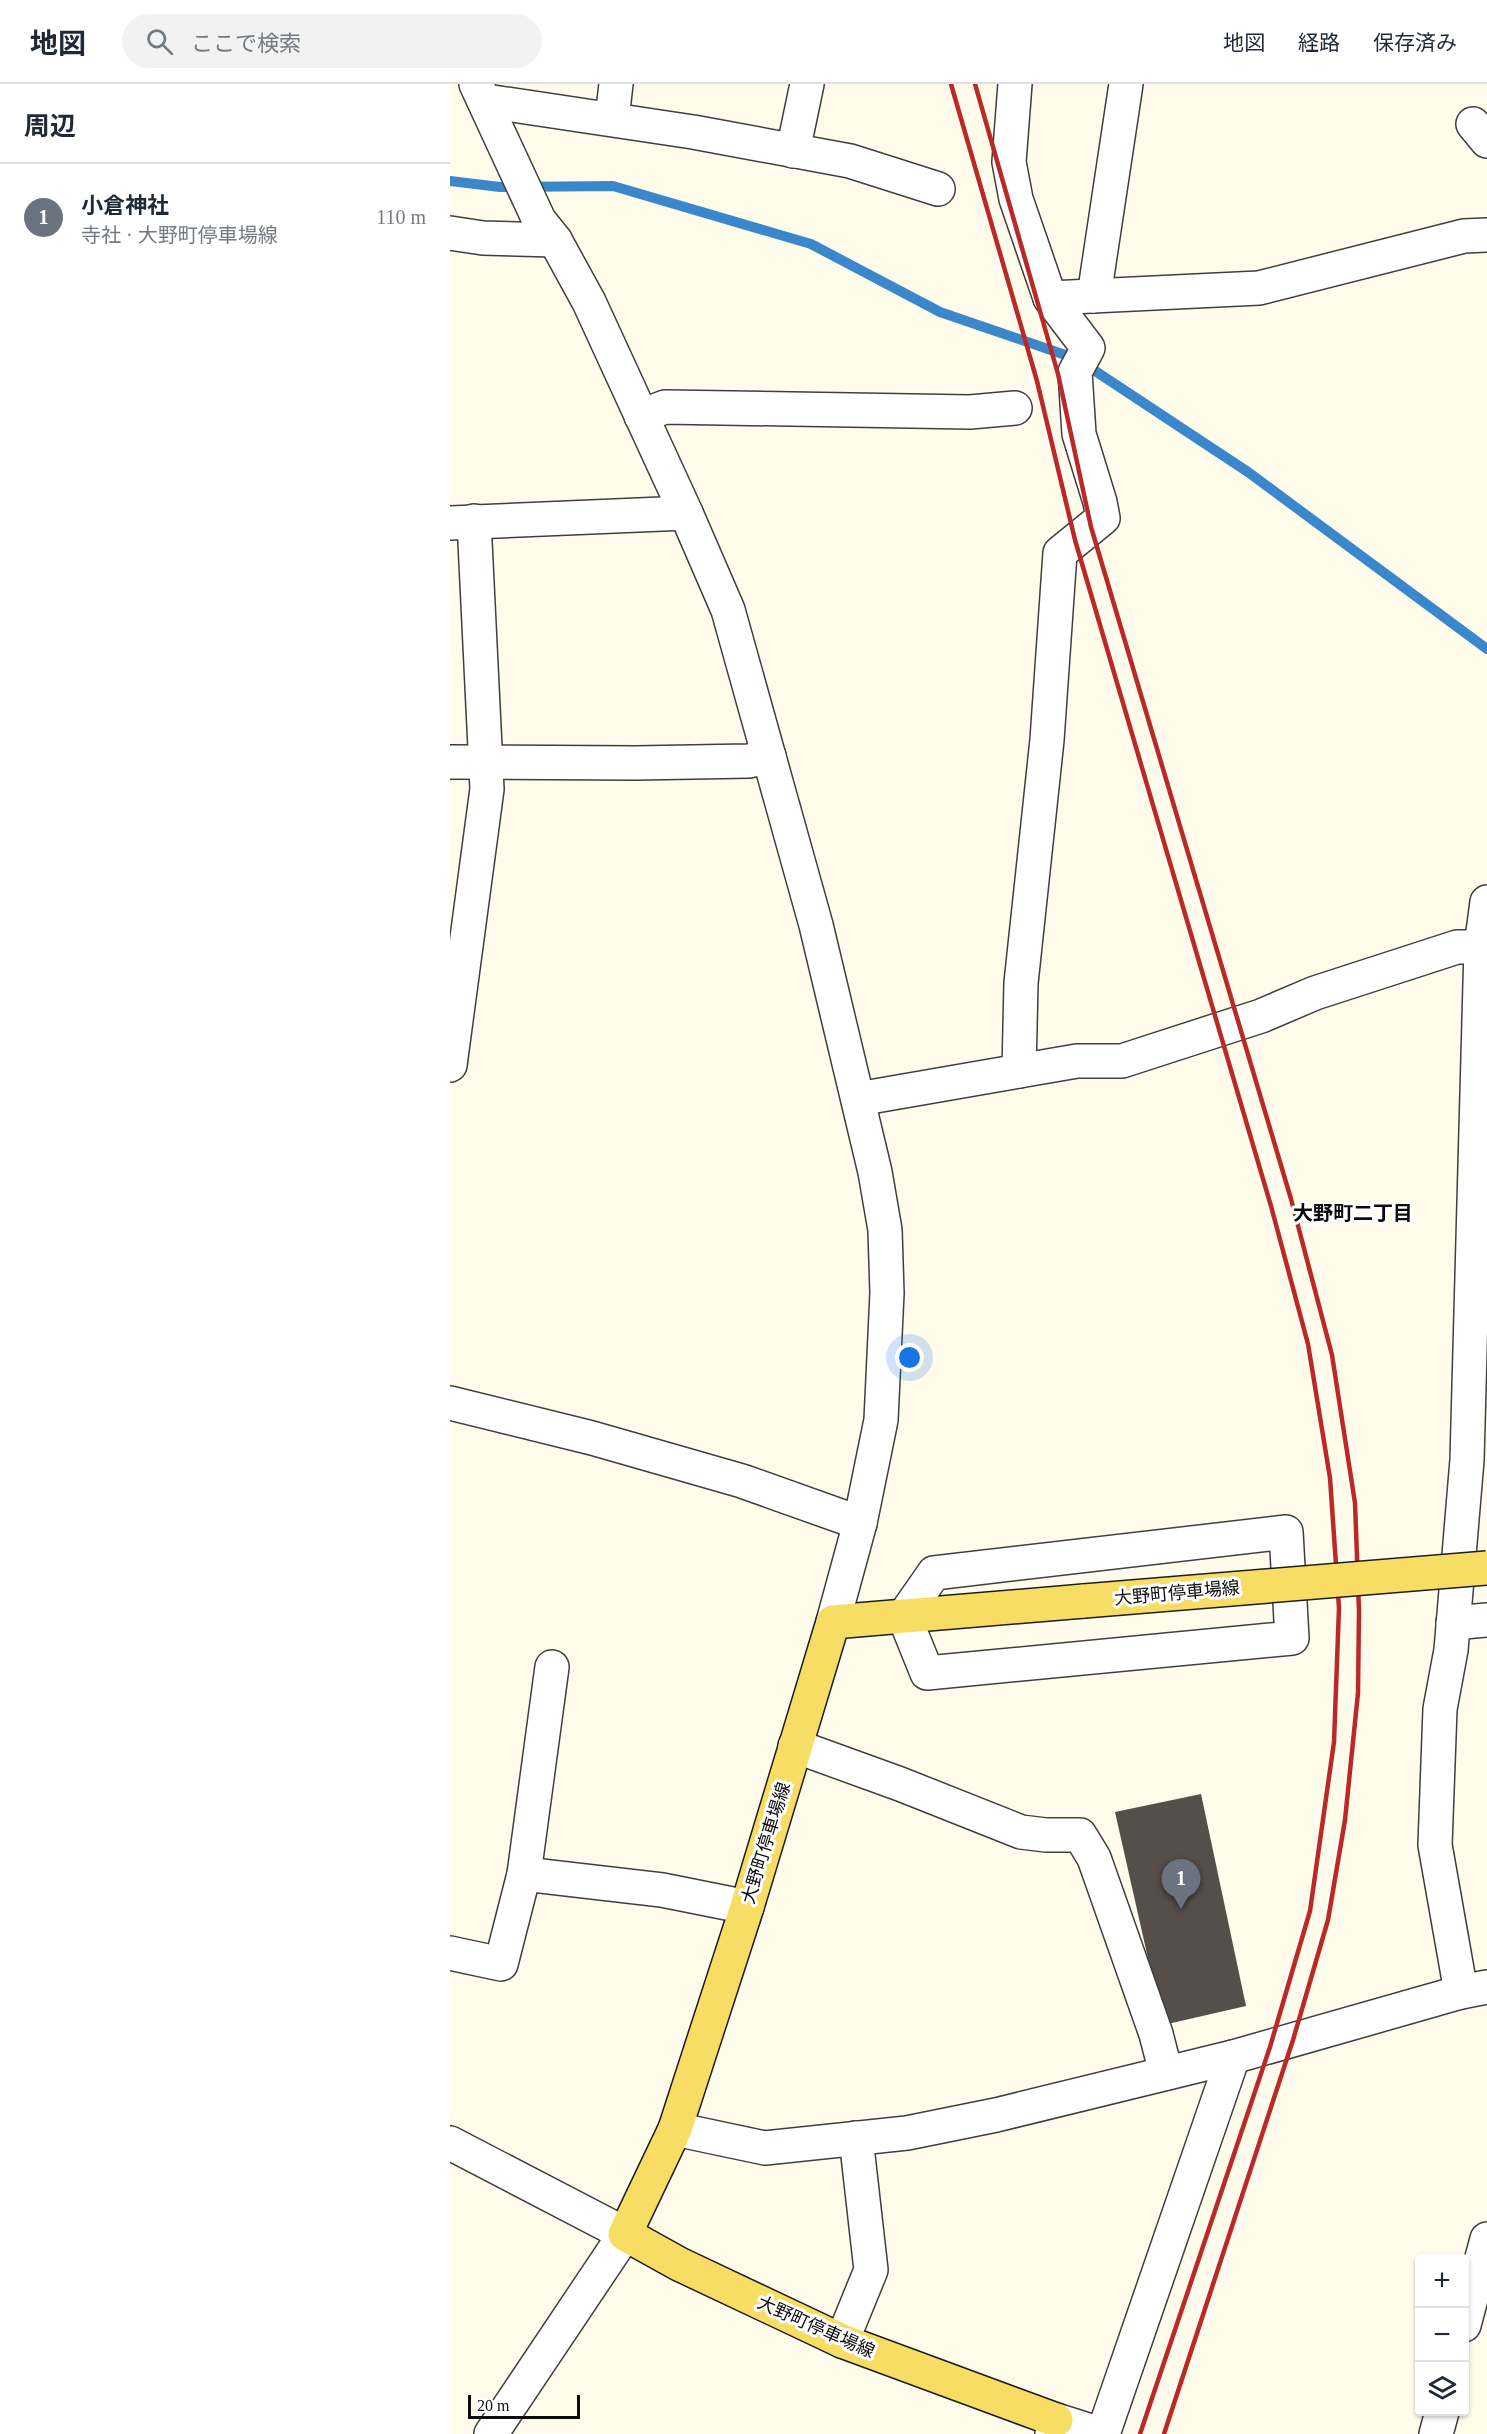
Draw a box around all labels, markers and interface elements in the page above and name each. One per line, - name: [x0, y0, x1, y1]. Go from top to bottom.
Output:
- search box: [122, 14, 542, 68]
- icon: search: [143, 25, 176, 58]
- text: 地図: [30, 28, 86, 59]
- text: ここで検索: [191, 31, 301, 56]
- text: 地図: [1223, 31, 1265, 55]
- text: 経路: [1298, 31, 1340, 55]
- text: 保存済み: [1373, 31, 1457, 55]
- text: 周辺: [24, 112, 76, 141]
- text: 小倉神社: [81, 193, 169, 218]
- text: 1: [39, 206, 49, 228]
- text: 110 m: [376, 206, 426, 228]
- text: 寺社 · 大野町停車場線: [81, 224, 278, 246]
- district label: 大野町二丁目: [1293, 1202, 1413, 1224]
- your location: [895, 1343, 924, 1372]
- street label: 大野町停車場線: [1113, 1578, 1241, 1608]
- street label: 大野町停車場線: [738, 1780, 794, 1906]
- pin: 1: [1162, 1860, 1200, 1909]
- map controls: [1415, 2254, 1469, 2416]
- button: +: [1415, 2254, 1469, 2308]
- street label: 大野町停車場線: [754, 2292, 878, 2362]
- button: −: [1415, 2308, 1469, 2362]
- button: layers: [1415, 2362, 1469, 2416]
- scale bar: [468, 2392, 580, 2420]
- text: 20 m: [477, 2397, 509, 2414]

